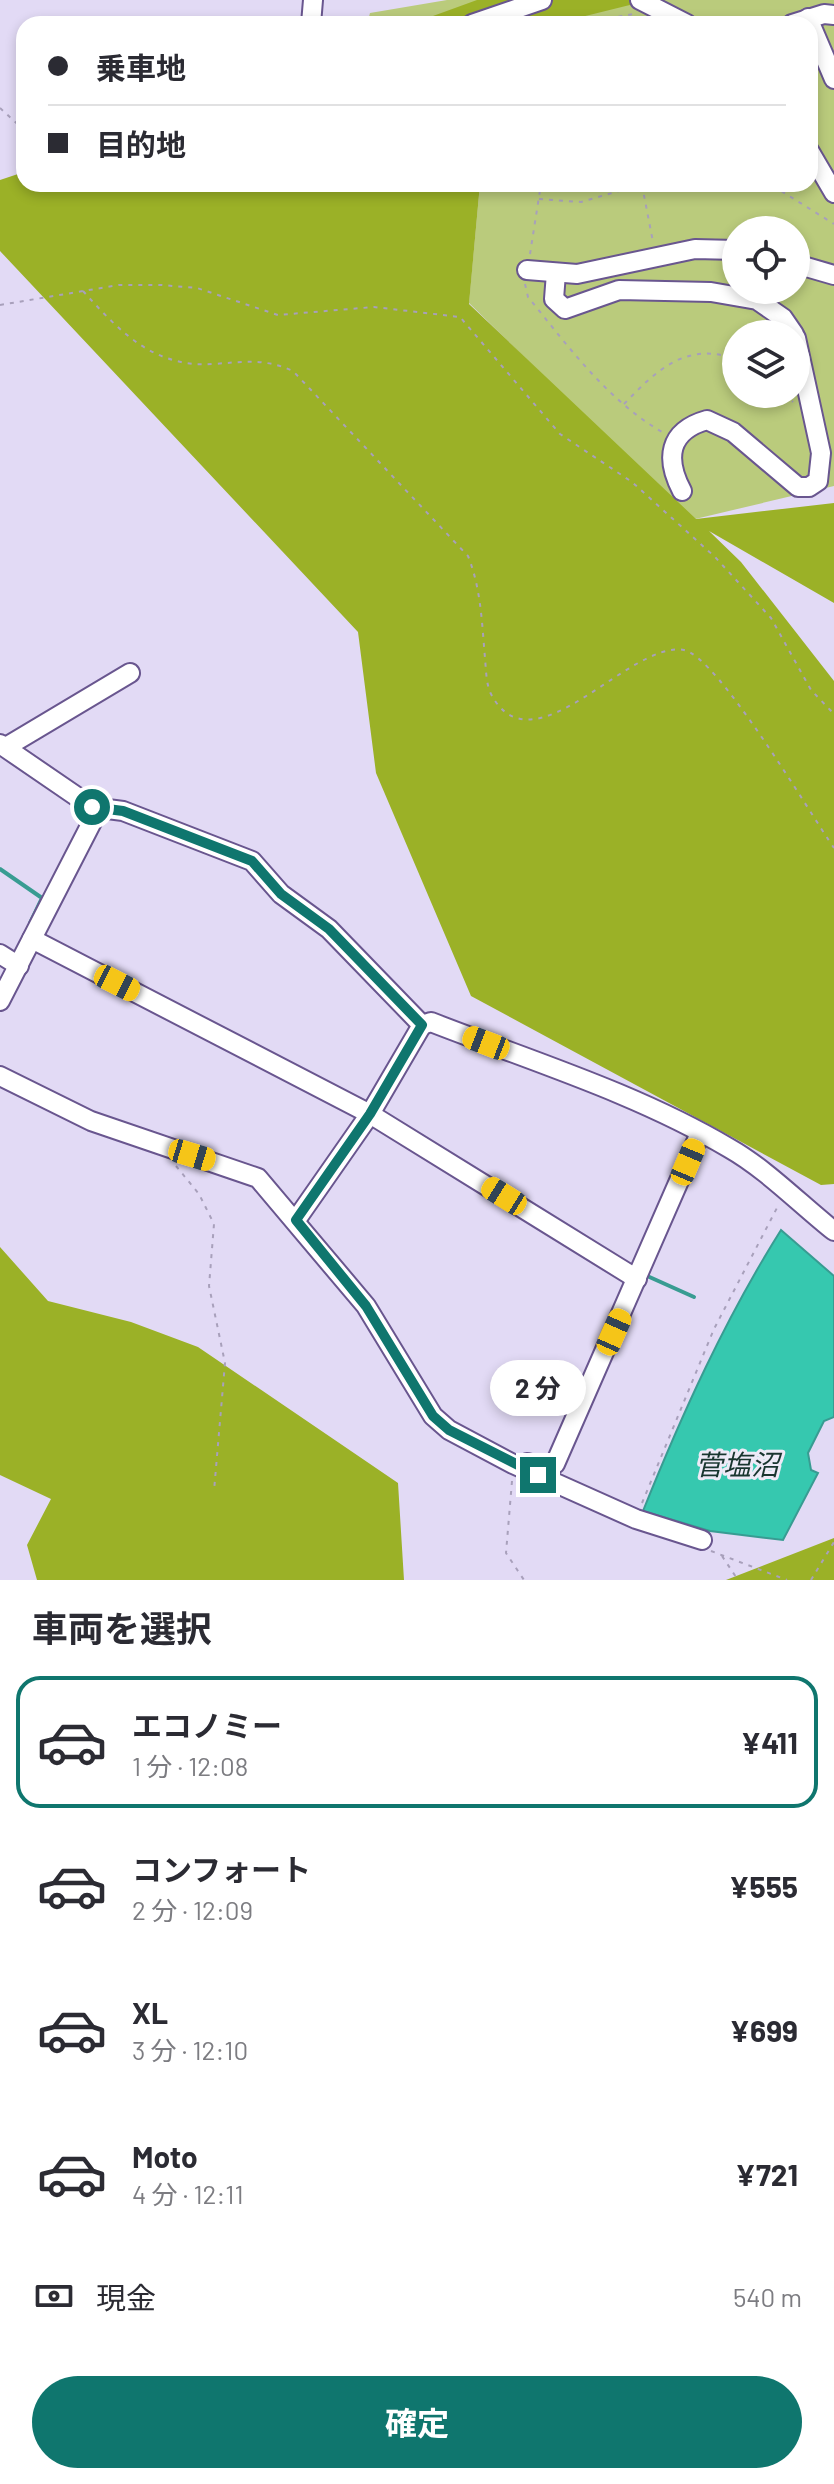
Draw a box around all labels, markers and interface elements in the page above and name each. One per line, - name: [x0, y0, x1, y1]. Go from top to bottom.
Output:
- text: 乗車地: [96, 49, 186, 85]
- text: 目的地: [96, 126, 186, 162]
- map controls: [722, 216, 810, 408]
- button: locate: [722, 216, 810, 304]
- button: layers: [722, 320, 810, 408]
- route start: [74, 789, 110, 825]
- car: [90, 961, 144, 1005]
- car: [459, 1023, 513, 1063]
- car: [668, 1135, 708, 1189]
- car: [166, 1137, 218, 1173]
- car: [477, 1173, 531, 1219]
- car: [593, 1305, 635, 1359]
- callout: 2 分: [490, 1359, 586, 1415]
- text: 2 分: [515, 1372, 561, 1403]
- water label: 菅塩沼: [695, 1447, 783, 1481]
- route end: [520, 1457, 556, 1493]
- text: 車両を選択: [32, 1606, 212, 1649]
- icon: car: [36, 1706, 108, 1778]
- text: エコノミー: [132, 1707, 282, 1743]
- text: ¥411: [741, 1724, 798, 1760]
- text: 1 分 · 12:08: [132, 1750, 248, 1781]
- icon: car: [36, 1850, 108, 1922]
- text: コンフォート: [132, 1851, 311, 1887]
- text: ¥555: [729, 1868, 798, 1904]
- text: 2 分 · 12:09: [132, 1894, 253, 1925]
- icon: car: [36, 1994, 108, 2066]
- text: XL: [132, 1994, 168, 2030]
- text: ¥699: [729, 2012, 798, 2048]
- text: 3 分 · 12:10: [132, 2034, 248, 2065]
- icon: car: [36, 2138, 108, 2210]
- text: Moto: [132, 2138, 198, 2174]
- text: ¥721: [735, 2156, 798, 2192]
- text: 4 分 · 12:11: [132, 2178, 244, 2209]
- icon: cash: [32, 2274, 76, 2318]
- text: 現金: [96, 2279, 156, 2315]
- text: 540 m: [733, 2281, 802, 2312]
- button: 確定: [32, 2376, 802, 2468]

